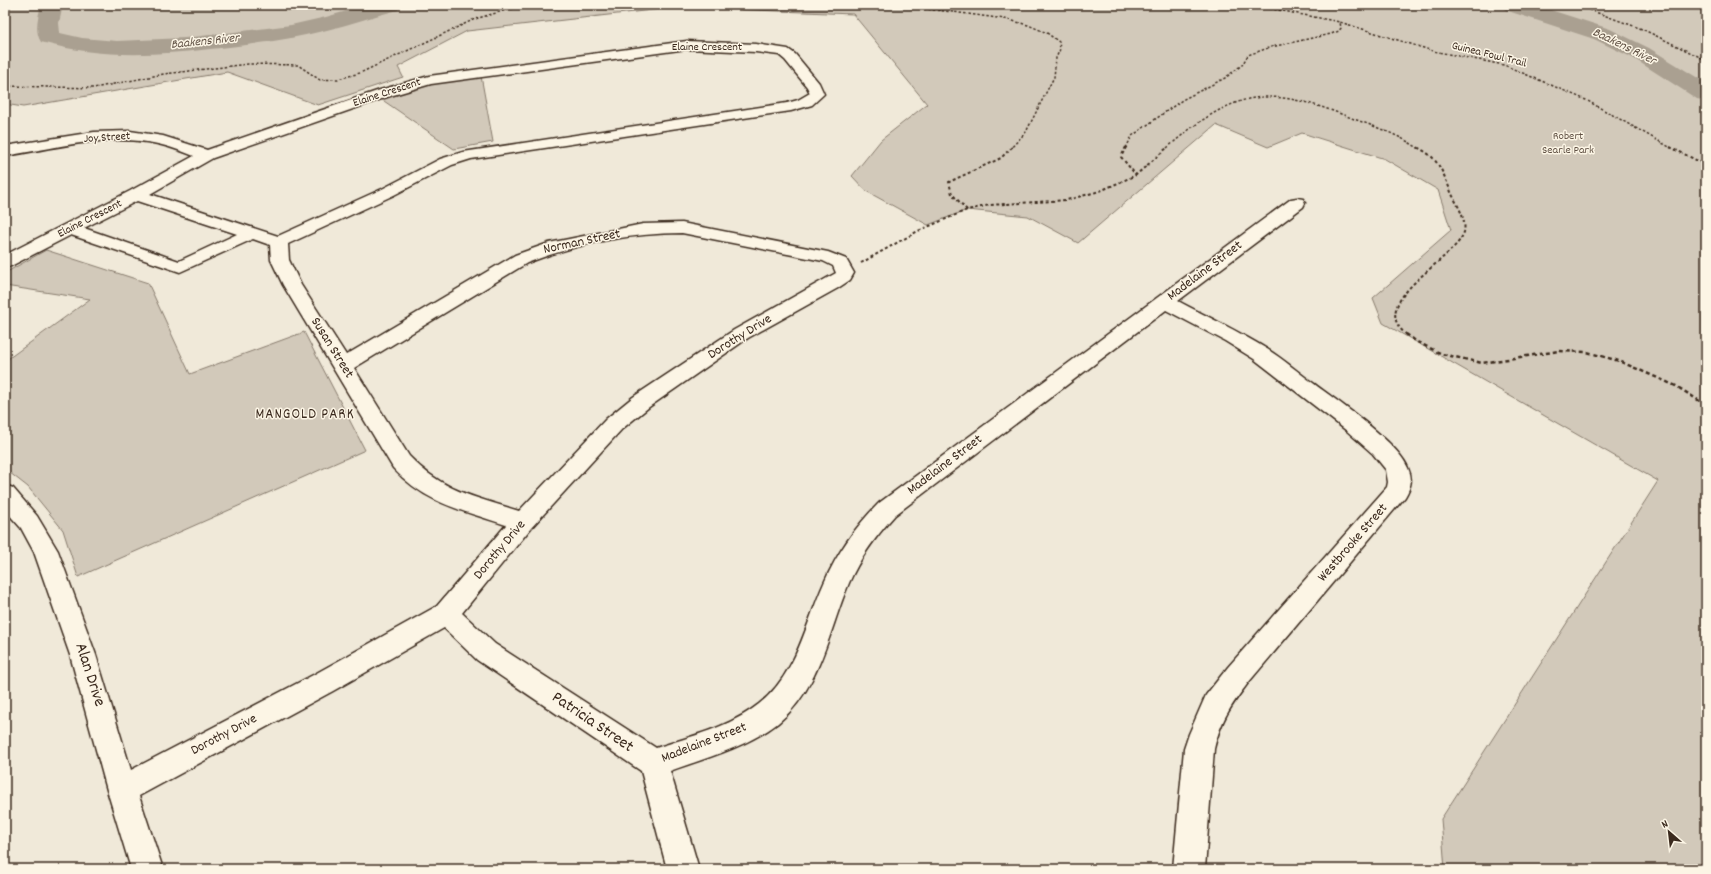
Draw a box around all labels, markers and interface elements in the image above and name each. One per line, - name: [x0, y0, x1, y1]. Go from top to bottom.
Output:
- water label: Baakens River: [1589, 23, 1661, 72]
- water label: Baakens River: [170, 29, 242, 55]
- street label: Guinea Fowl Trail: [1450, 37, 1528, 73]
- street label: Elaine Crescent: [672, 39, 743, 56]
- street label: Elaine Crescent: [351, 74, 424, 112]
- street label: Joy Street: [83, 128, 131, 148]
- park label: Robert Searle Park: [1542, 128, 1594, 159]
- street label: Elaine Crescent: [55, 195, 126, 243]
- street label: Norman Street: [542, 224, 622, 260]
- street label: Madelaine Street: [1163, 236, 1247, 306]
- street label: Dorothy Drive: [704, 309, 776, 365]
- street label: Susan Street: [305, 314, 359, 382]
- district label: MANGOLD PARK: [255, 404, 355, 426]
- street label: Madelaine Street: [903, 430, 987, 500]
- street label: Westbrooke Street: [1313, 499, 1393, 587]
- street label: Dorothy Drive: [469, 516, 531, 584]
- street label: Alan Drive: [67, 640, 111, 710]
- street label: Patricia Street: [546, 687, 638, 759]
- street label: Dorothy Drive: [187, 709, 261, 761]
- street label: Madelaine Street: [658, 718, 750, 768]
- north arrow: [1649, 812, 1689, 852]
- text: N: [1659, 816, 1672, 833]

